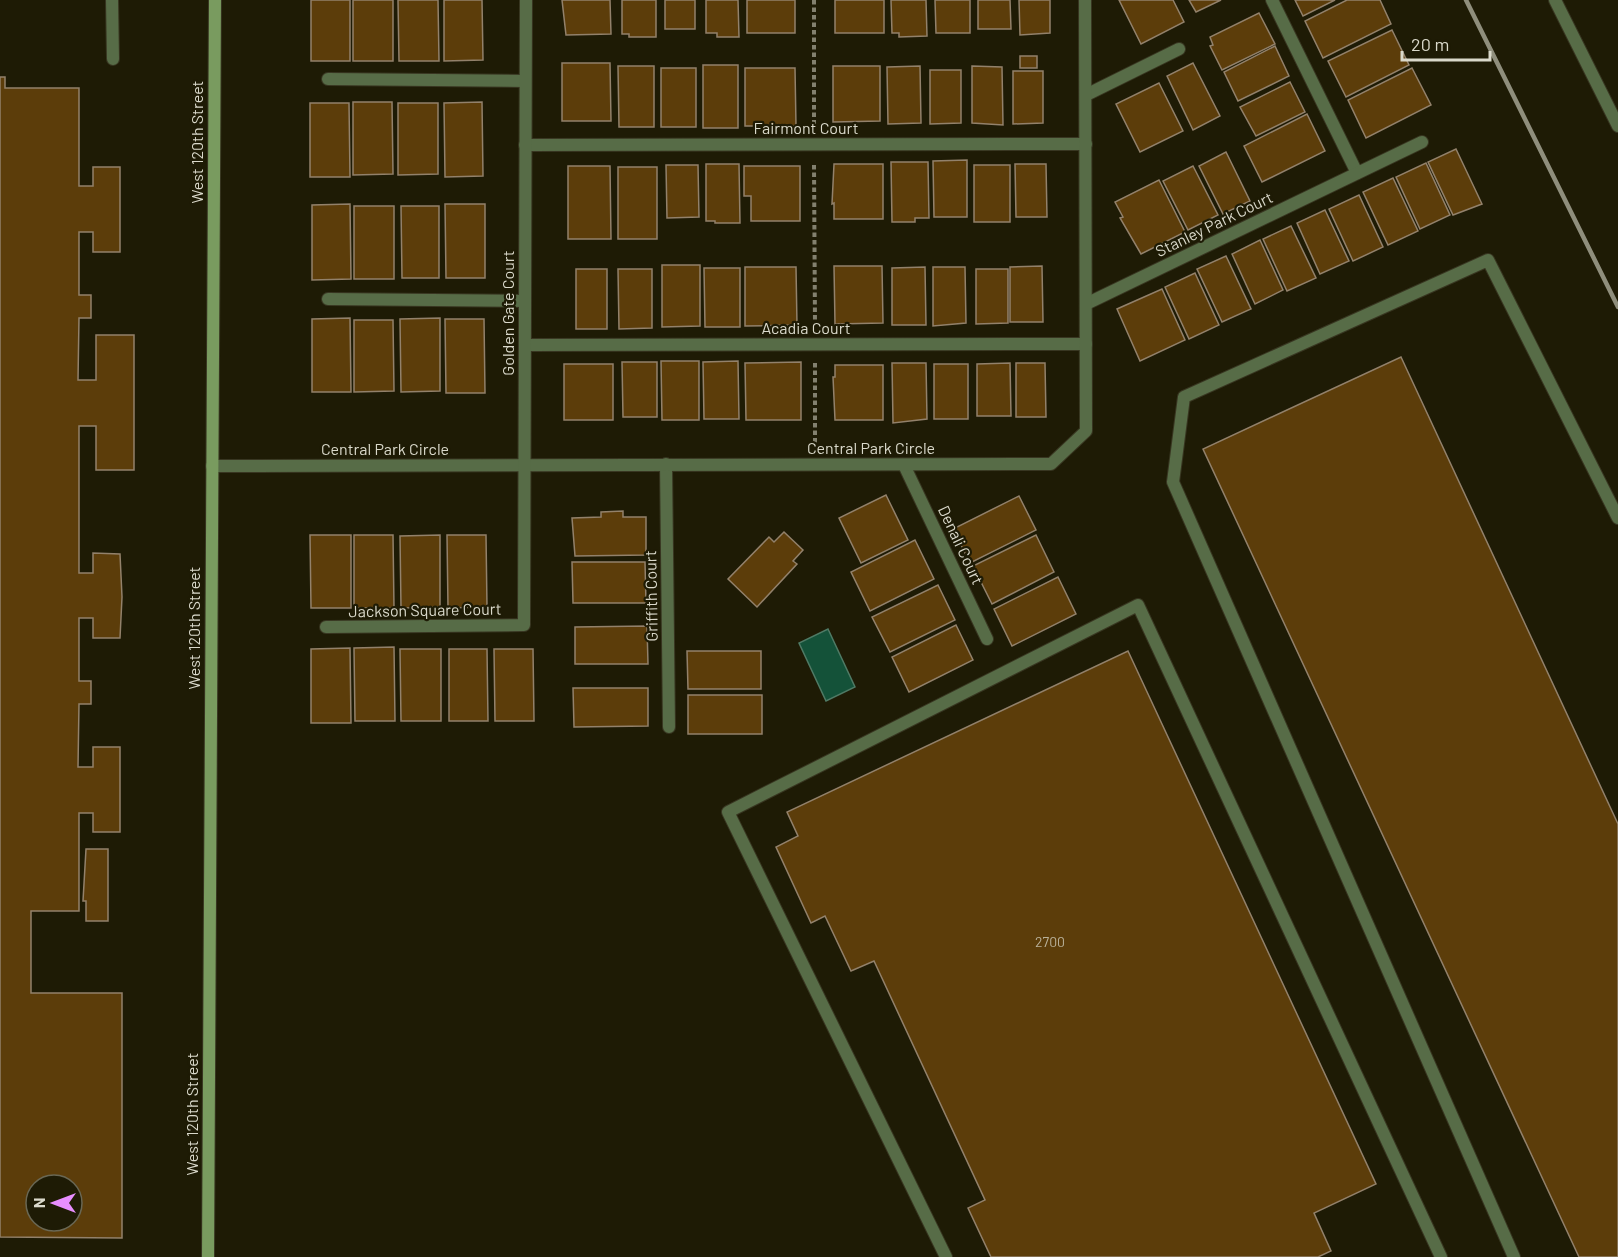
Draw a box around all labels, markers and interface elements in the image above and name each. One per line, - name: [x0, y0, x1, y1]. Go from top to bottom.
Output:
- scale bar: [1402, 24, 1490, 62]
- text: 20 m: [1411, 33, 1449, 55]
- street label: West 120th Street: [187, 81, 206, 203]
- street label: Fairmont Court: [753, 118, 859, 137]
- street label: Stanley Park Court: [1152, 187, 1275, 260]
- street label: Golden Gate Court: [498, 250, 517, 376]
- street label: Acadia Court: [761, 318, 851, 337]
- street label: Central Park Circle: [807, 438, 935, 457]
- street label: Central Park Circle: [321, 439, 449, 458]
- street label: Denali Court: [935, 502, 988, 587]
- street label: Griffith Court: [640, 550, 661, 642]
- street label: West 120th Street: [184, 567, 203, 689]
- street label: Jackson Square Court: [348, 599, 502, 620]
- house number: 2700: [1035, 933, 1065, 950]
- street label: West 120th Street: [182, 1053, 201, 1175]
- north arrow: [24, 1173, 84, 1233]
- text: N: [29, 1198, 48, 1208]

